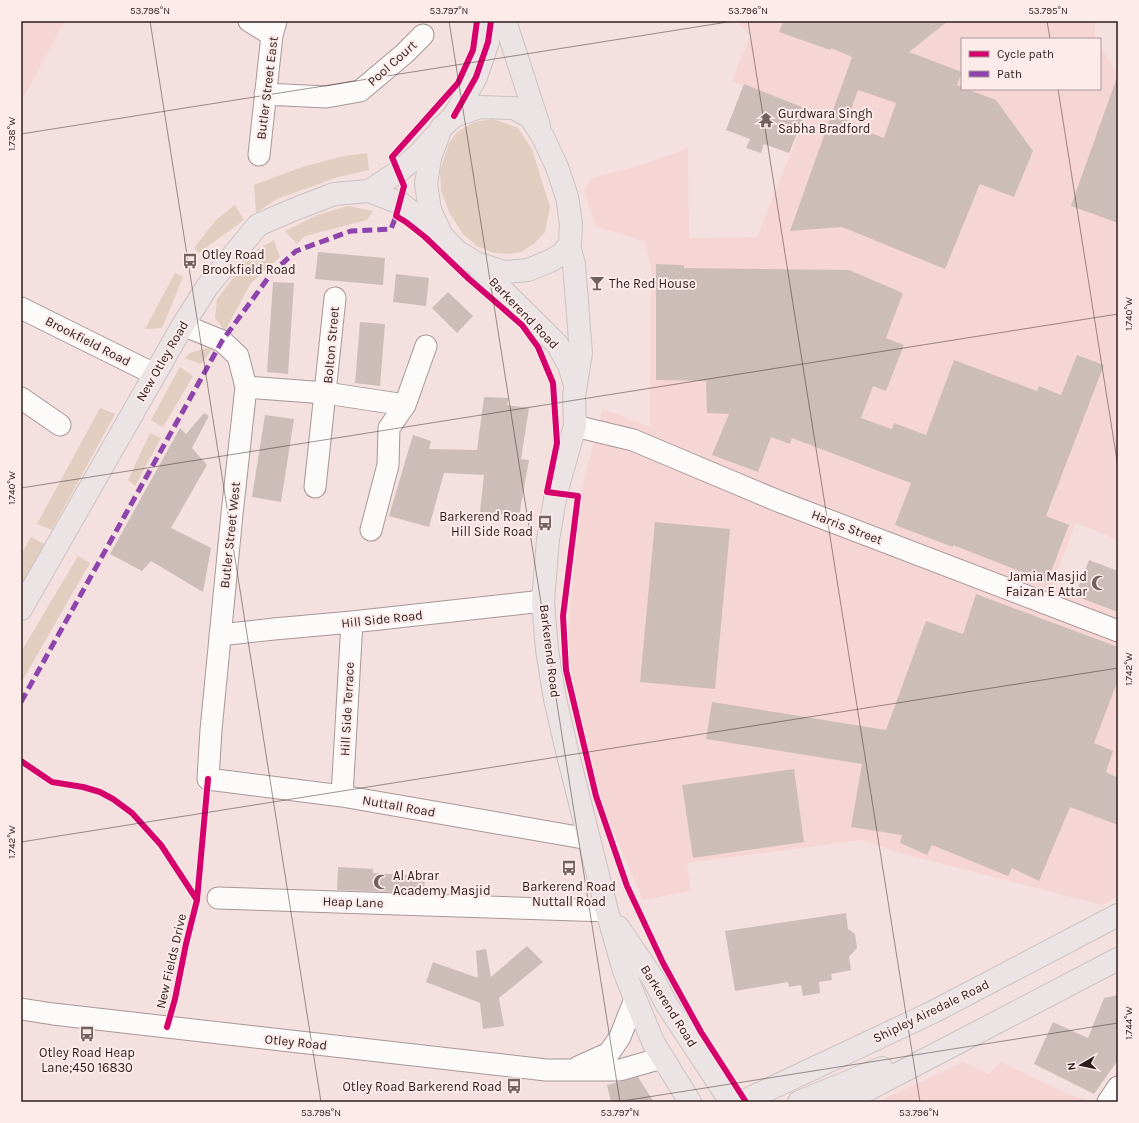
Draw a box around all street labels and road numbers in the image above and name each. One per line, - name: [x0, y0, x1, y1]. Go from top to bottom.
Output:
- street label: Butler Street East: [253, 35, 281, 140]
- street label: Pool Court: [364, 37, 420, 89]
- street label: Barkerend Road: [486, 274, 562, 352]
- street label: Bolton Street: [320, 306, 342, 384]
- street label: Brookfield Road: [43, 313, 133, 369]
- street label: New Otley Road: [133, 318, 191, 404]
- street label: Butler Street West: [217, 481, 243, 589]
- street label: Harris Street: [809, 507, 885, 547]
- street label: Barkerend Road: [537, 603, 563, 699]
- street label: Hill Side Road: [340, 607, 424, 631]
- street label: Hill Side Terrace: [337, 661, 357, 756]
- street label: Nuttall Road: [361, 792, 437, 820]
- street label: Heap Lane: [322, 893, 384, 911]
- street label: New Fields Drive: [153, 912, 189, 1010]
- street label: Barkerend Road: [638, 962, 700, 1050]
- street label: Shipley Airedale Road: [870, 976, 992, 1046]
- street label: Otley Road: [264, 1031, 328, 1053]

